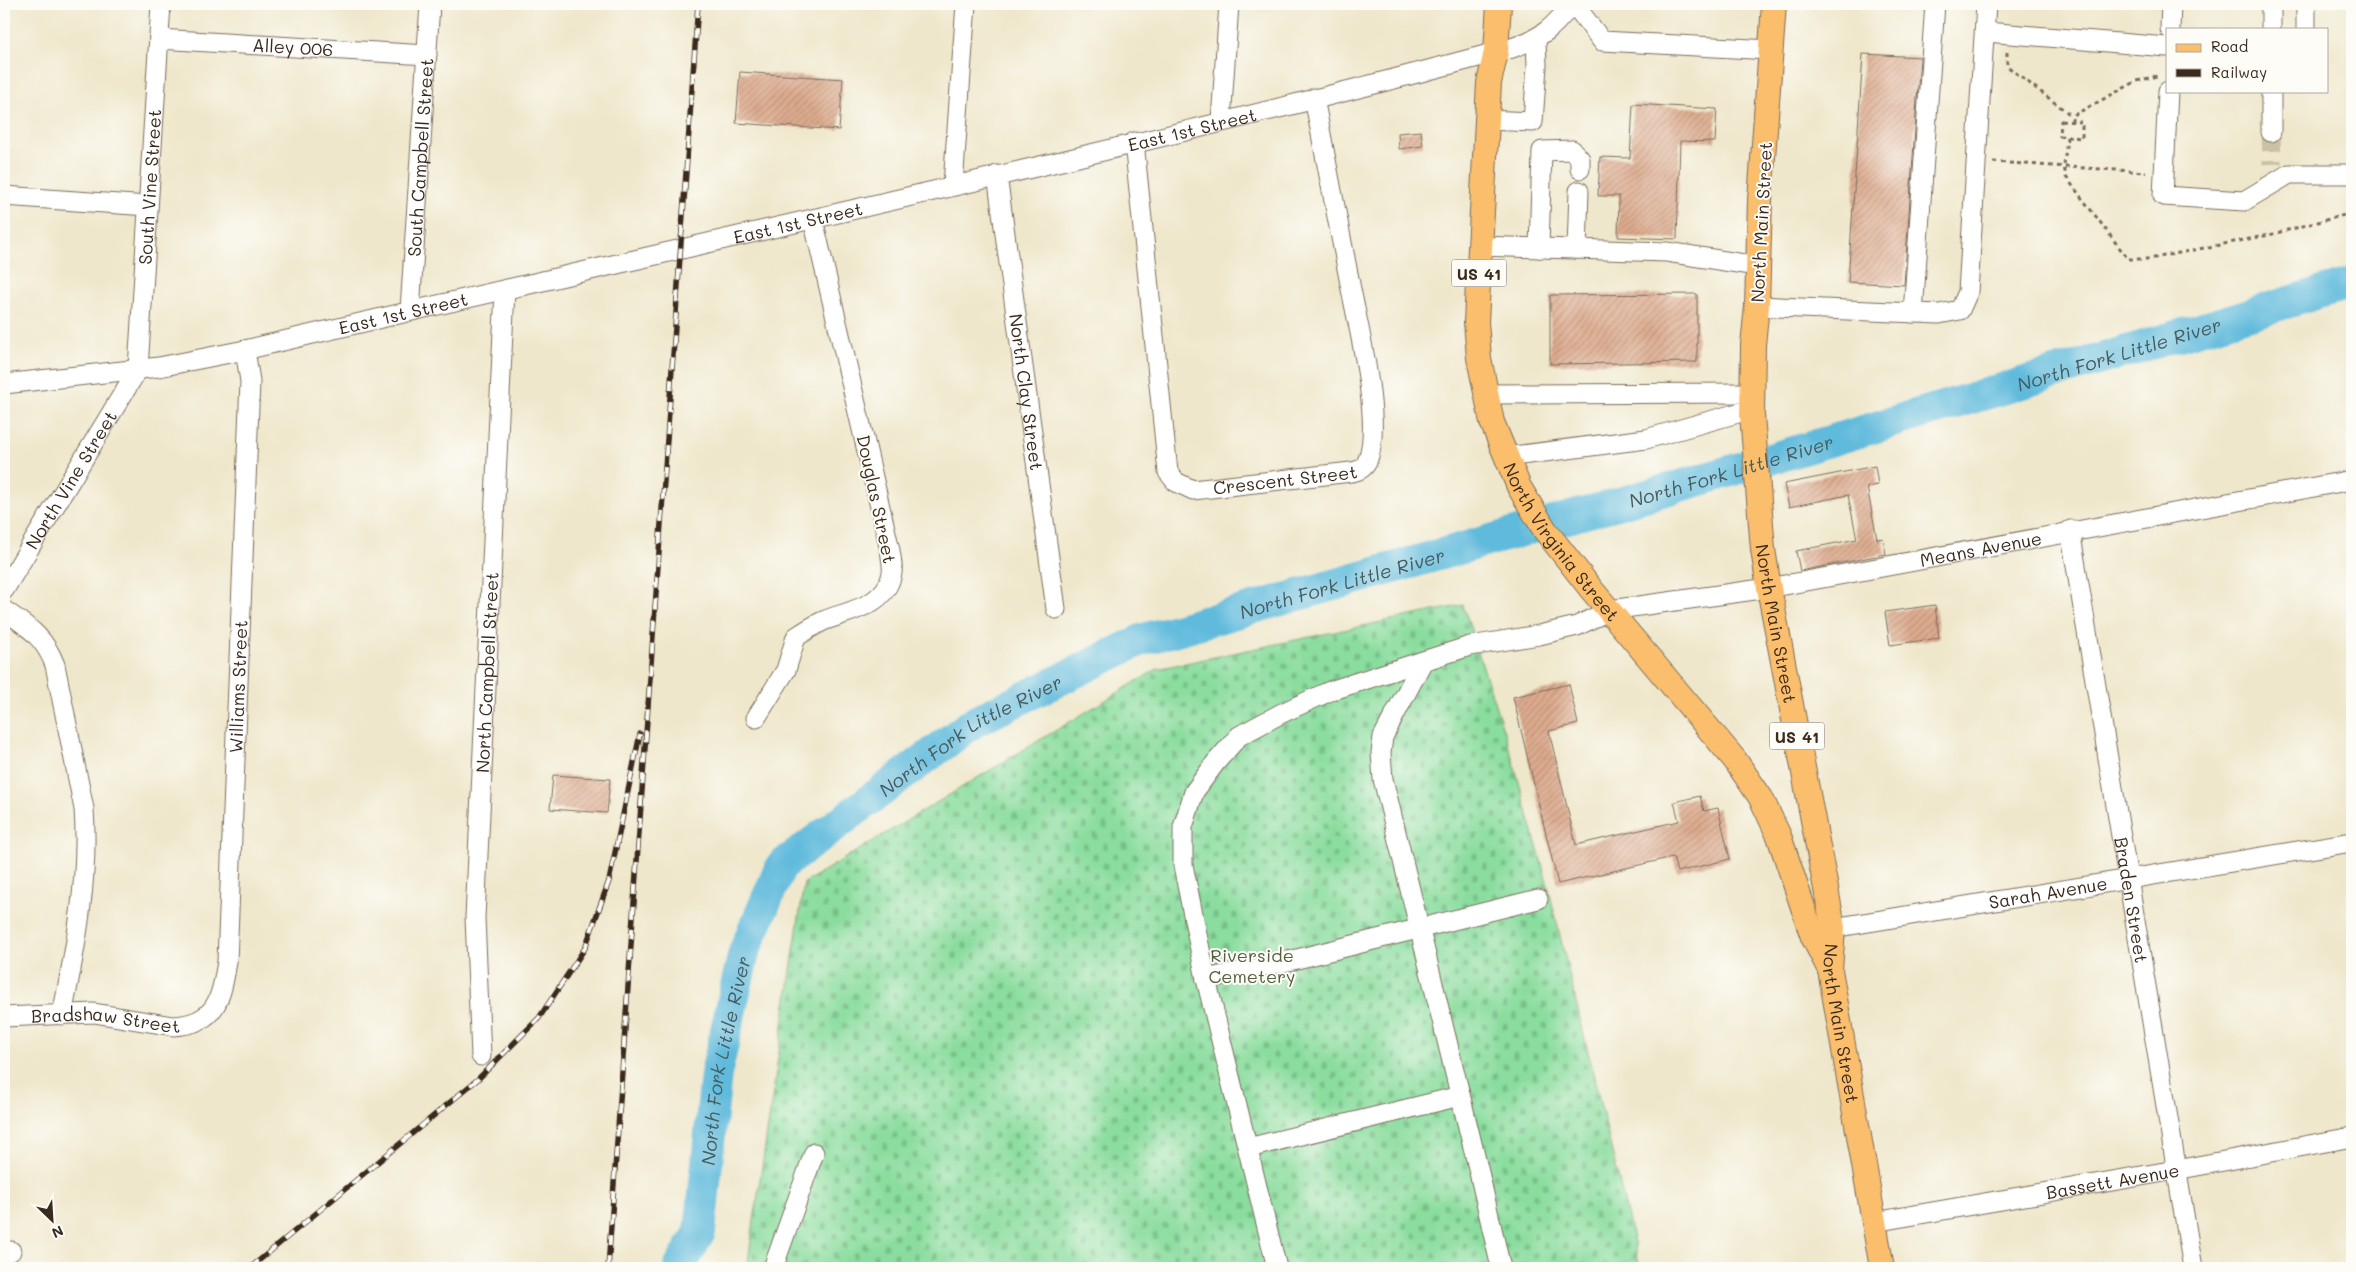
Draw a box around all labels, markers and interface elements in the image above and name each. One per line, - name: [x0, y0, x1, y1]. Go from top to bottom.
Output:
- legend: [2166, 28, 2328, 92]
- street label: Alley 006: [252, 33, 334, 61]
- text: Road: [2211, 36, 2248, 56]
- street label: South Campbell Street: [402, 57, 438, 257]
- text: Railway: [2211, 62, 2267, 82]
- street label: East 1st Street: [1125, 102, 1259, 157]
- street label: South Vine Street: [133, 108, 166, 265]
- street label: North Main Street: [1745, 141, 1777, 303]
- street label: East 1st Street: [731, 196, 865, 249]
- road number: US 41: [1452, 260, 1506, 286]
- street label: East 1st Street: [336, 287, 470, 340]
- water label: North Fork Little River: [2014, 311, 2224, 396]
- street label: North Clay Street: [1004, 312, 1049, 472]
- street label: North Vine Street: [20, 406, 122, 554]
- water label: North Fork Little River: [1626, 428, 1836, 512]
- street label: Douglas Street: [852, 433, 902, 565]
- street label: Crescent Street: [1212, 459, 1359, 500]
- street label: North Virginia Street: [1498, 459, 1625, 626]
- street label: Means Avenue: [1918, 526, 2044, 572]
- water label: North Fork Little River: [1236, 541, 1447, 624]
- street label: North Main Street: [1750, 542, 1803, 705]
- street label: North Campbell Street: [470, 571, 504, 773]
- street label: Williams Street: [223, 619, 253, 754]
- water label: North Fork Little River: [873, 668, 1066, 802]
- road number: US 41: [1770, 722, 1824, 749]
- street label: Braden Street: [2109, 835, 2154, 965]
- street label: Sarah Avenue: [1987, 871, 2109, 914]
- park label: Riverside Cemetery: [1209, 943, 1295, 988]
- street label: North Main Street: [1818, 943, 1865, 1105]
- water label: North Fork Little River: [694, 954, 755, 1166]
- street label: Bradshaw Street: [30, 1001, 181, 1038]
- street label: Bassett Avenue: [2044, 1158, 2181, 1204]
- north arrow: [28, 1194, 78, 1244]
- text: N: [49, 1221, 67, 1243]

